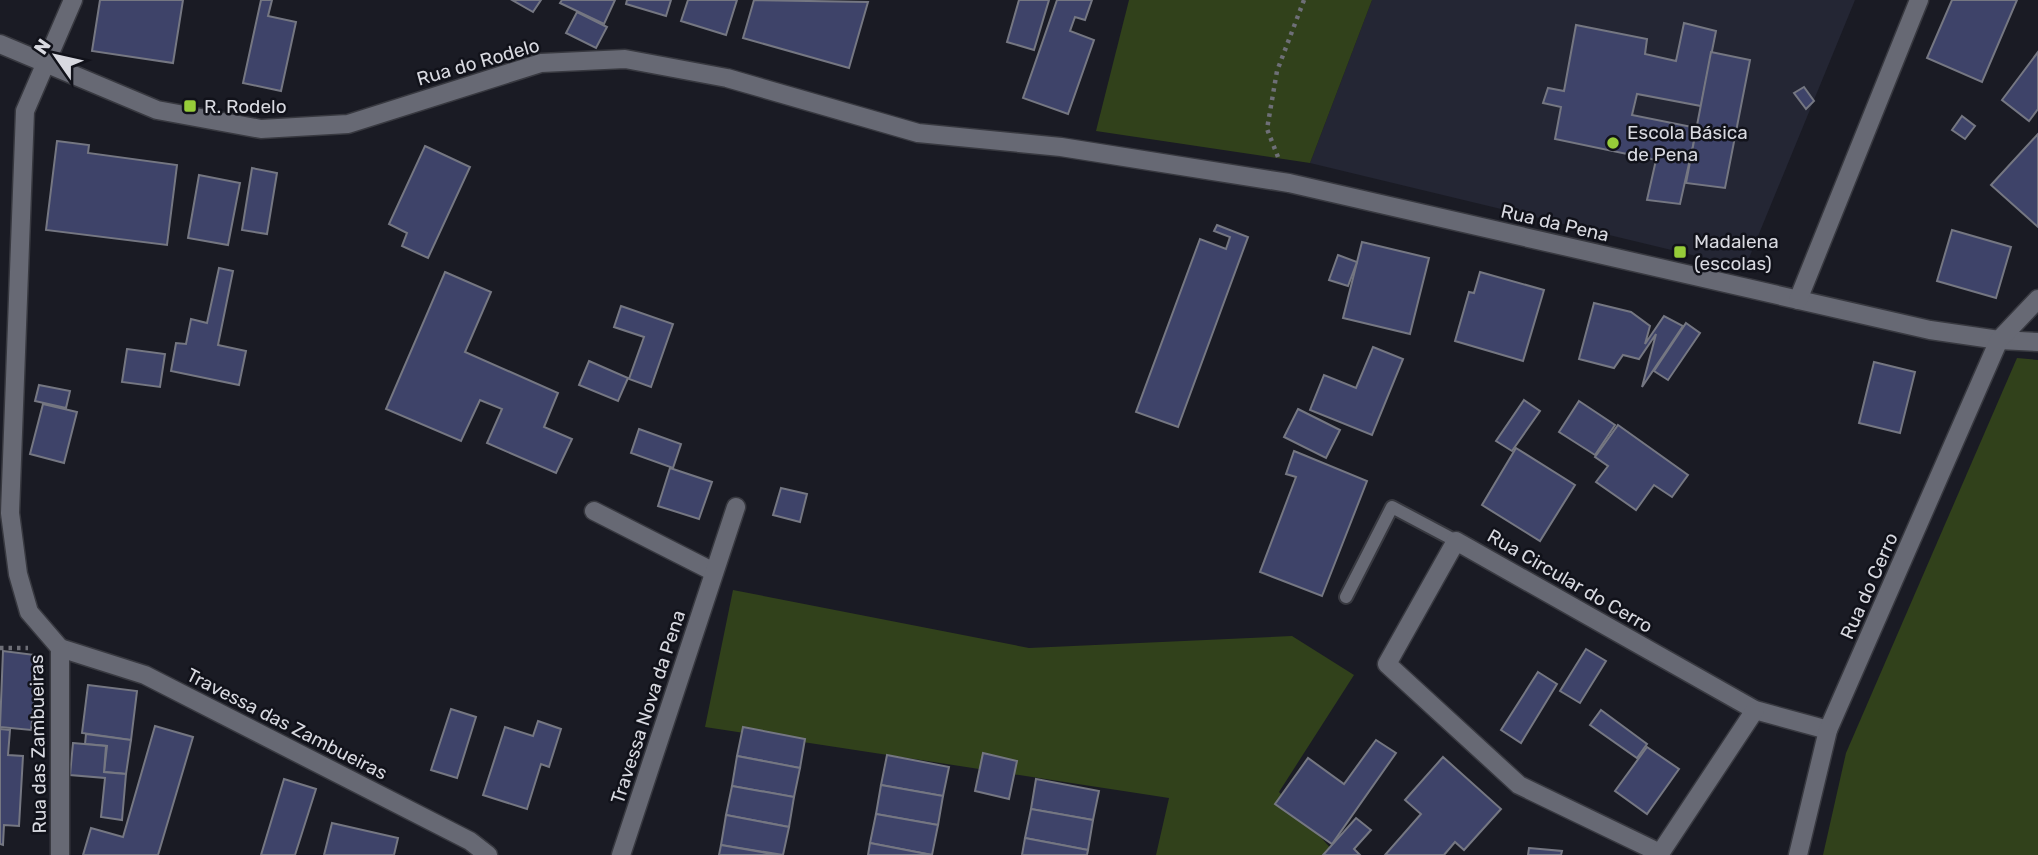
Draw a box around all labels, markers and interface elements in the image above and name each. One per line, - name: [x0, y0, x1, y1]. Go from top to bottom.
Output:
- north arrow: [21, 21, 91, 91]
- street label: Rua do Rodelo: [414, 33, 542, 91]
- text: N: [29, 35, 56, 59]
- place label: R. Rodelo: [204, 95, 287, 118]
- marker: R. Rodelo: [182, 98, 198, 114]
- place label: Escola Básica de Pena: [1627, 121, 1748, 166]
- marker: Escola Básica de Pena: [1605, 135, 1621, 151]
- street label: Rua da Pena: [1499, 199, 1611, 247]
- place label: Madalena (escolas): [1694, 230, 1779, 275]
- marker: Madalena (escolas): [1672, 244, 1688, 260]
- street label: Rua Circular do Cerro: [1483, 524, 1657, 638]
- street label: Rua do Cerro: [1835, 529, 1903, 643]
- street label: Travessa Nova da Pena: [606, 607, 690, 807]
- street label: Rua das Zambueiras: [25, 654, 51, 834]
- street label: Travessa das Zambueiras: [183, 663, 391, 785]

